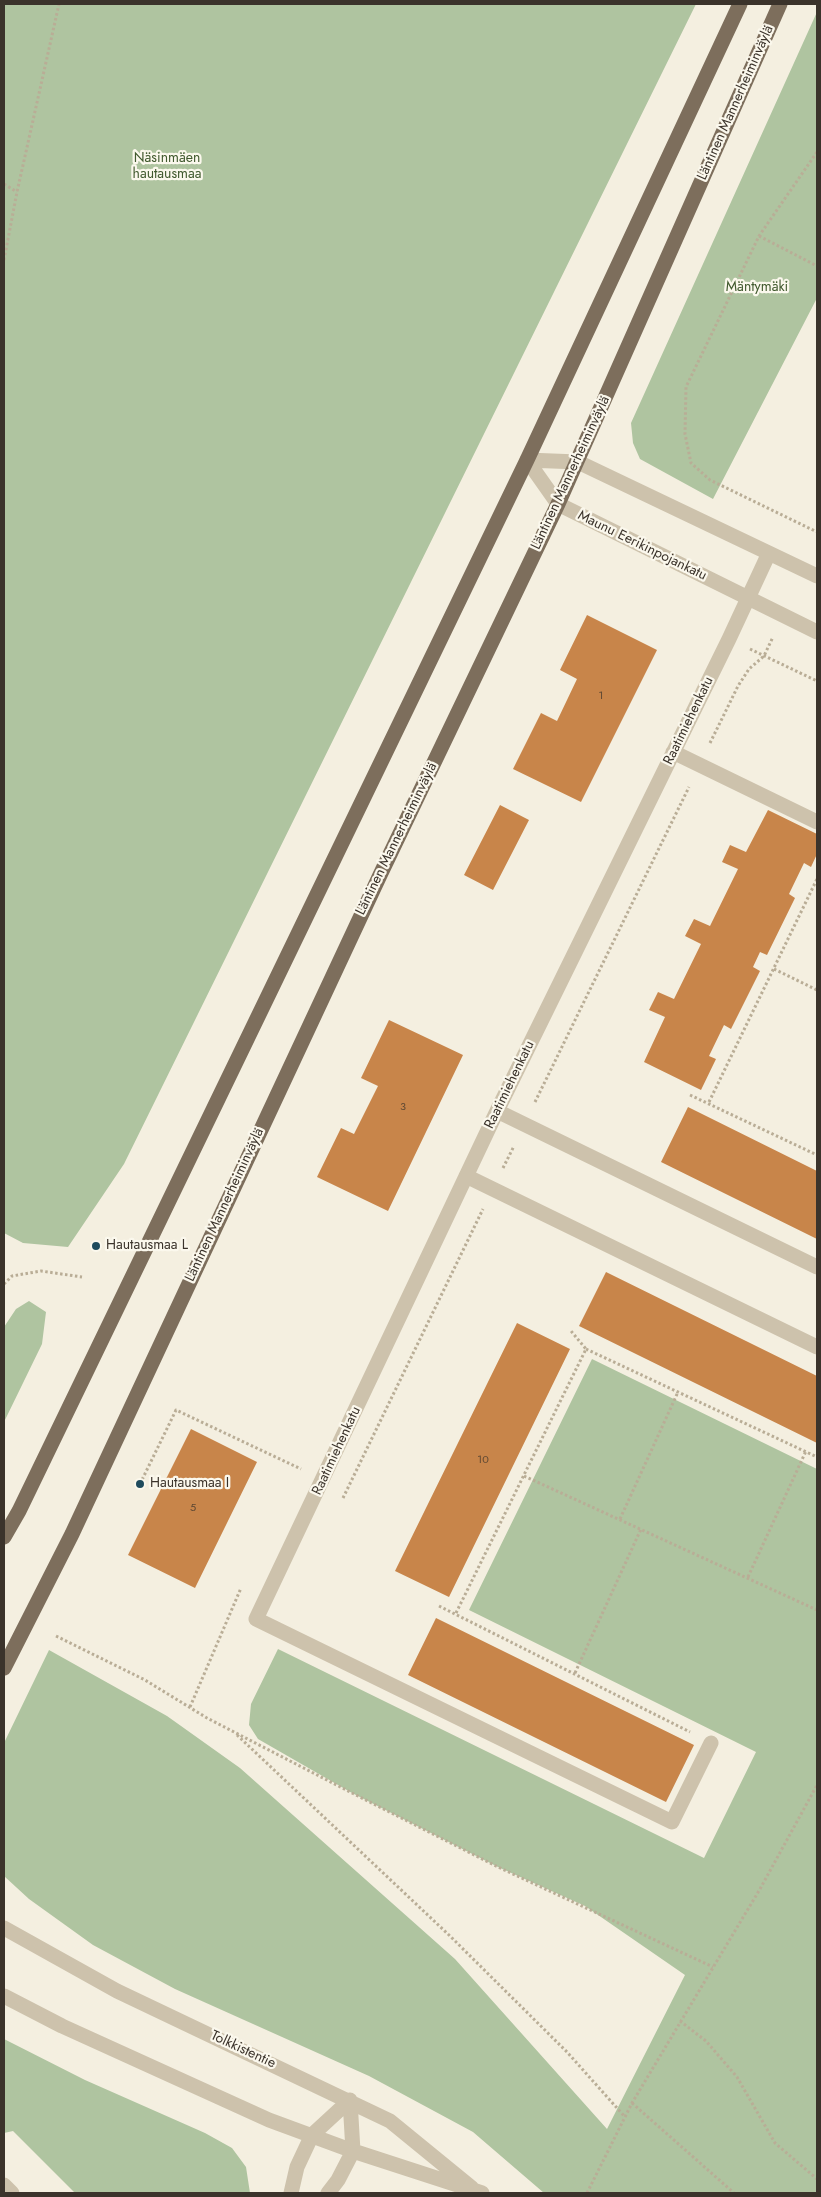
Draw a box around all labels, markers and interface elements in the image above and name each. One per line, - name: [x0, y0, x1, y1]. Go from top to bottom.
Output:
- street label: Läntinen Mannerheiminväylä: [694, 23, 778, 183]
- park label: Näsinmäen hautausmaa: [133, 151, 201, 184]
- park label: Mäntymäki: [726, 280, 788, 296]
- street label: Läntinen Mannerheiminväylä: [528, 394, 614, 552]
- street label: Maunu Eerikinpojankatu: [575, 507, 709, 585]
- street label: Raatimiehenkatu: [660, 674, 718, 768]
- house number: 1: [599, 689, 603, 703]
- street label: Läntinen Mannerheiminväylä: [353, 760, 441, 918]
- street label: Raatimiehenkatu: [481, 1038, 539, 1132]
- house number: 3: [400, 1100, 406, 1114]
- street label: Läntinen Mannerheiminväylä: [182, 1126, 268, 1284]
- place label: Hautausmaa L: [106, 1238, 188, 1254]
- marker: Hautausmaa L: [90, 1240, 102, 1252]
- street label: Raatimiehenkatu: [309, 1404, 365, 1498]
- house number: 10: [477, 1453, 489, 1467]
- place label: Hautausmaa I: [150, 1476, 229, 1492]
- marker: Hautausmaa I: [134, 1478, 146, 1490]
- house number: 5: [190, 1501, 196, 1515]
- street label: Tolkkistentie: [208, 2028, 278, 2072]

